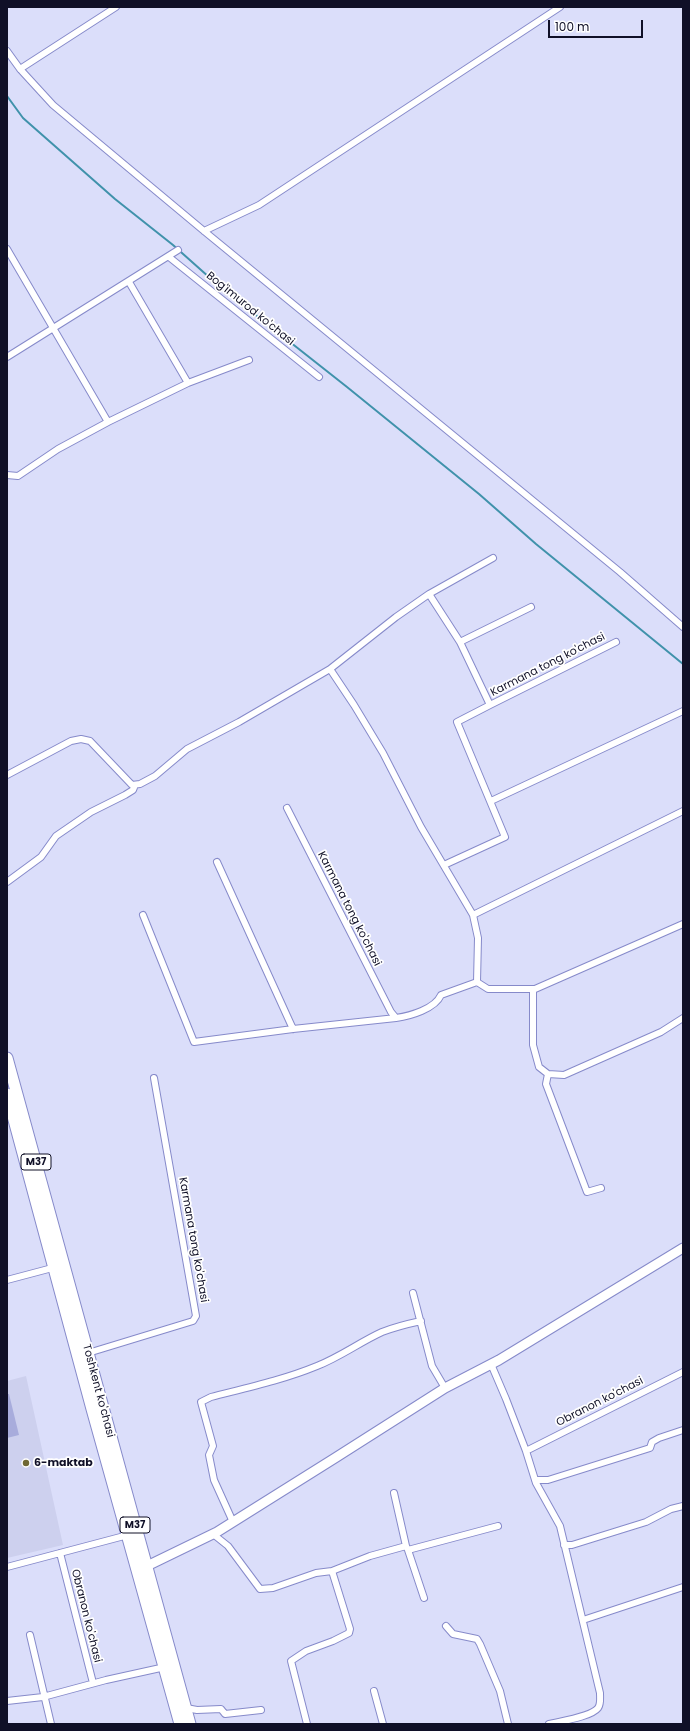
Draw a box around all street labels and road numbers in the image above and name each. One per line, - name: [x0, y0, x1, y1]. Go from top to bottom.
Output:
- street label: Bog'imurod ko'chasi: [203, 269, 297, 349]
- street label: Karmana tong ko'chasi: [489, 630, 607, 700]
- street label: Karmana tong ko'chasi: [314, 850, 384, 968]
- road number: M37: [21, 1154, 51, 1170]
- street label: Karmana tong ko'chasi: [175, 1176, 211, 1304]
- street label: Toshkent ko'chasi: [79, 1343, 117, 1439]
- street label: Obranon ko'chasi: [554, 1374, 646, 1430]
- road number: M37: [120, 1517, 150, 1533]
- street label: Obranon ko'chasi: [68, 1568, 104, 1664]

